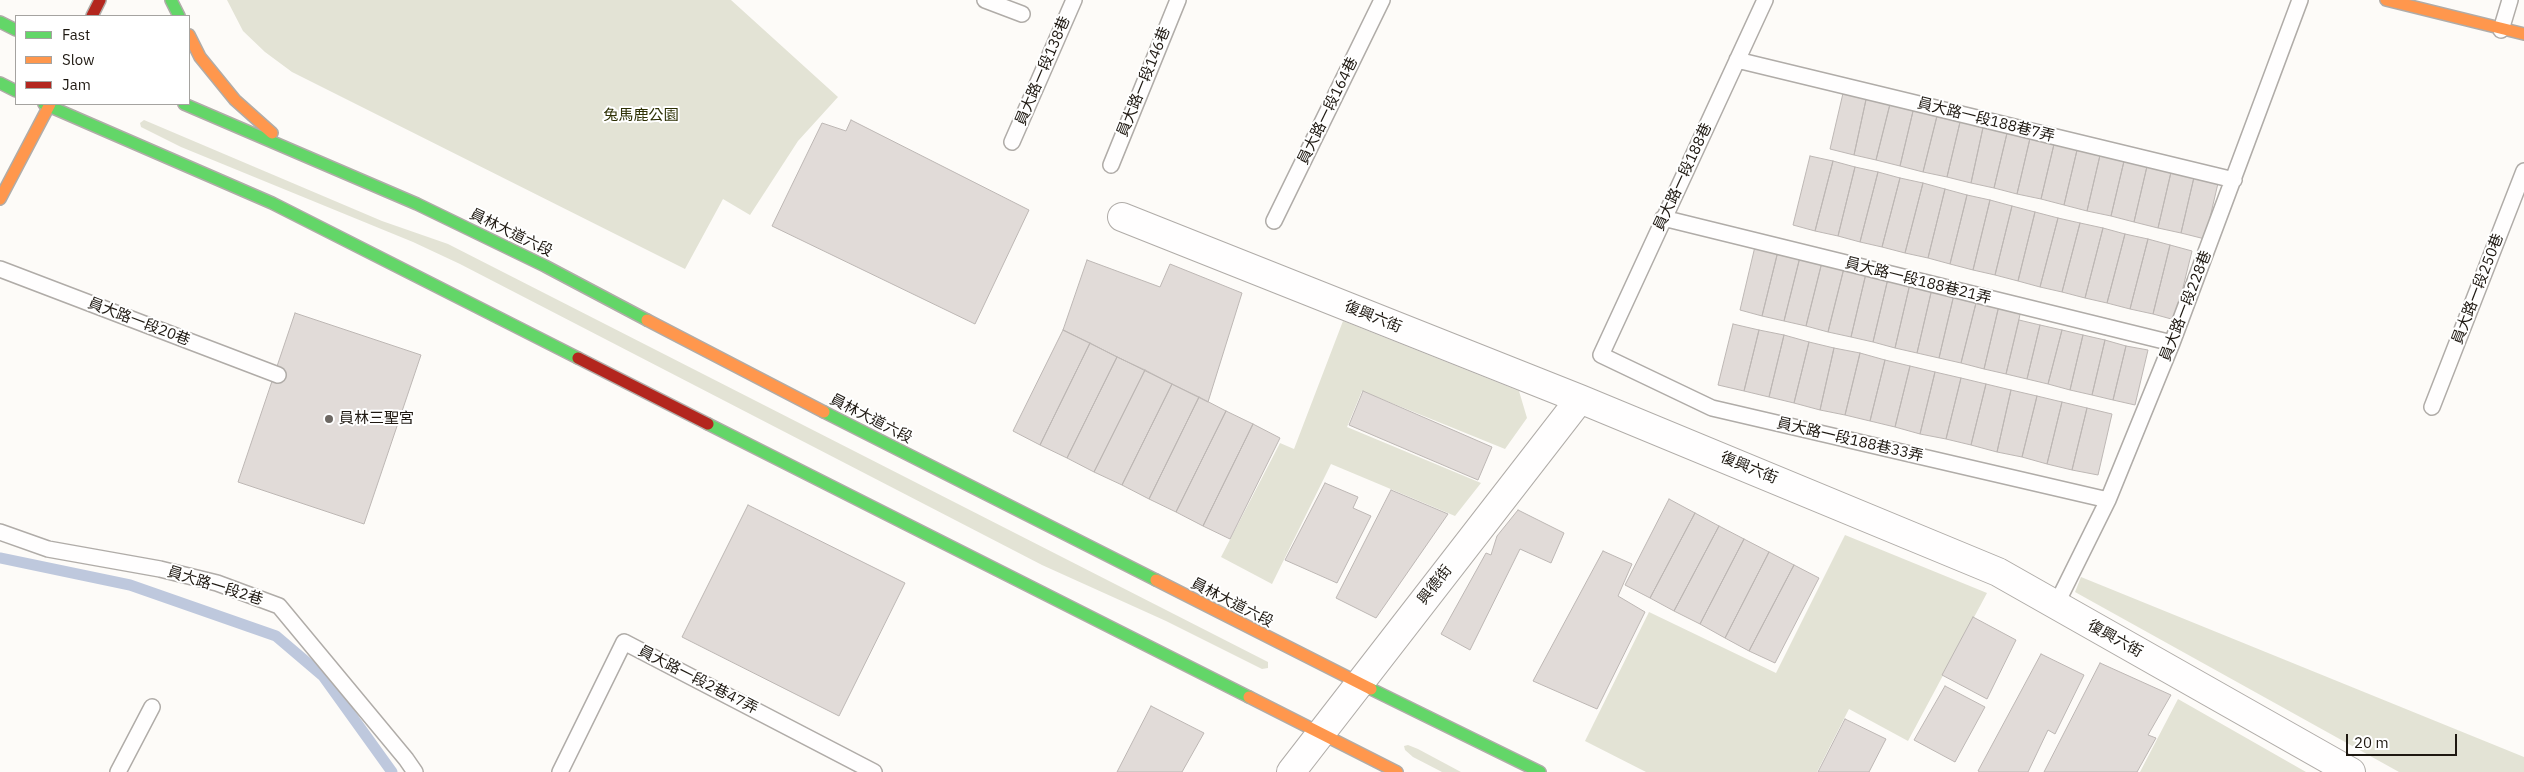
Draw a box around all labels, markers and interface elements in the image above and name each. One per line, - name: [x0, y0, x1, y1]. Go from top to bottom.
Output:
- street label: 員大路一段138巷: [1012, 14, 1074, 128]
- legend: [15, 15, 190, 105]
- street label: 員大路一段146巷: [1114, 24, 1174, 140]
- text: Fast: [62, 25, 90, 44]
- text: Slow: [62, 50, 95, 69]
- street label: 員大路一段164巷: [1294, 54, 1362, 168]
- text: Jam: [62, 75, 91, 94]
- street label: 員大路一段188巷7弄: [1915, 94, 2057, 146]
- park label: 兔馬鹿公園: [604, 107, 678, 125]
- street label: 員大路一段188巷: [1650, 120, 1716, 234]
- street label: 員林大道六段: [467, 205, 555, 261]
- street label: 員大路一段250巷: [2449, 231, 2507, 347]
- street label: 員大路一段228巷: [2157, 248, 2215, 364]
- street label: 員大路一段188巷21弄: [1843, 254, 1993, 308]
- street label: 員大路一段20巷: [85, 294, 193, 350]
- street label: 復興六街: [1342, 297, 1404, 337]
- street label: 員林大道六段: [827, 391, 915, 447]
- place label: 員林三聖宮: [339, 410, 414, 428]
- marker: 員林三聖宮: [323, 413, 335, 425]
- street label: 員大路一段188巷33弄: [1775, 414, 1925, 466]
- street label: 復興六街: [1718, 448, 1780, 488]
- street label: 興德街: [1414, 562, 1456, 608]
- street label: 員大路一段2巷: [165, 563, 265, 609]
- street label: 員林大道六段: [1188, 575, 1276, 631]
- street label: 復興六街: [2084, 617, 2146, 661]
- street label: 員大路一段2巷47弄: [635, 642, 761, 718]
- scale bar: [2349, 724, 2460, 756]
- text: 20 m: [2354, 733, 2389, 752]

